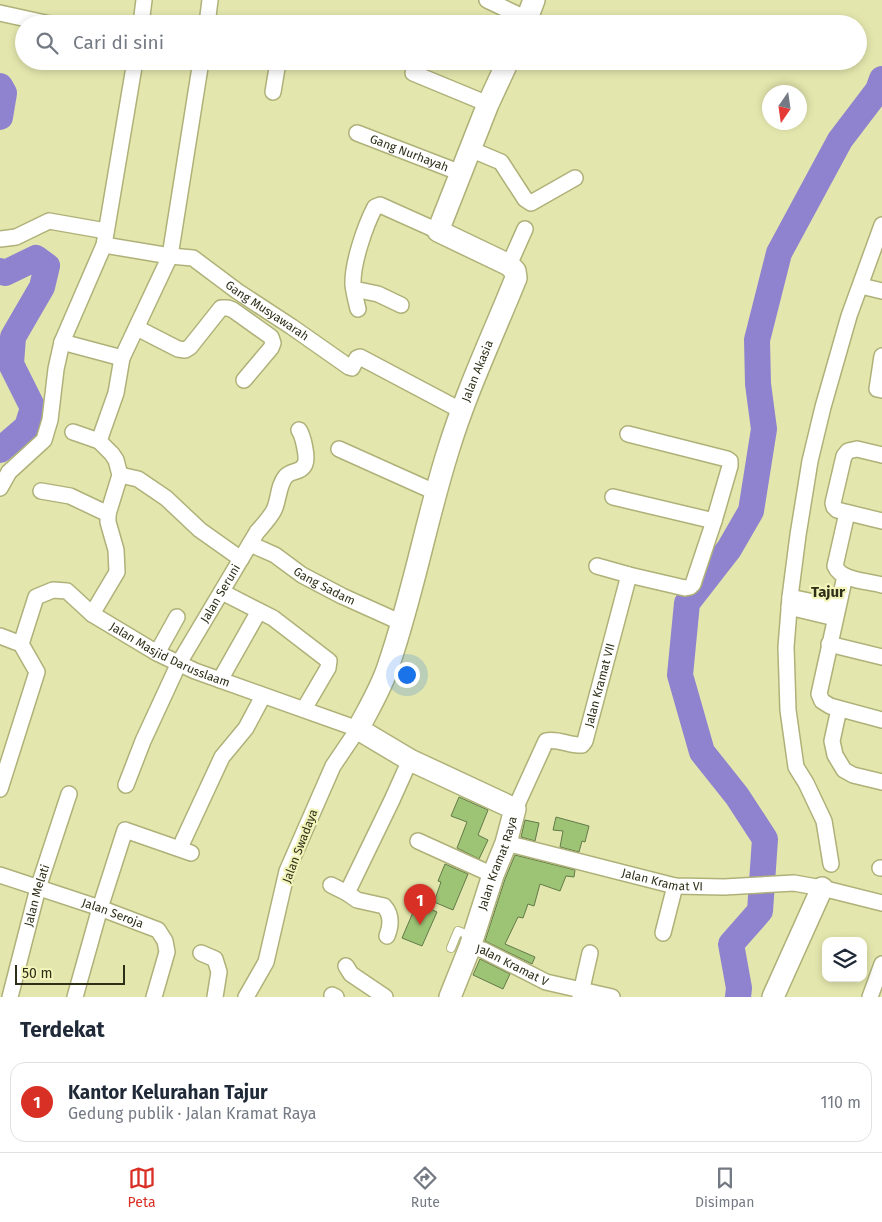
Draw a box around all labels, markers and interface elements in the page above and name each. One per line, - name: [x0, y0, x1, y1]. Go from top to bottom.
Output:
- search box: [15, 15, 867, 70]
- icon: search: [33, 29, 61, 57]
- text: Cari di sini: [73, 31, 164, 54]
- north arrow: [762, 85, 807, 130]
- street label: Gang Nurhayah: [368, 132, 451, 175]
- street label: Gang Musyawarah: [223, 278, 312, 344]
- street label: Jalan Akasia: [459, 338, 496, 404]
- street label: Jalan Seruni: [198, 562, 243, 625]
- street label: Gang Sadam: [291, 564, 357, 608]
- district label: Tajur: [811, 583, 846, 601]
- street label: Jalan Masjid Darusslaam: [107, 619, 232, 690]
- street label: Jalan Kramat VII: [582, 642, 618, 729]
- your location: [394, 662, 420, 688]
- street label: Jalan Swadaya: [280, 807, 320, 885]
- street label: Jalan Kramat Raya: [475, 815, 520, 912]
- street label: Jalan Melati: [21, 863, 52, 928]
- street label: Jalan Kramat VI: [620, 866, 703, 894]
- pin: 1: [404, 884, 436, 925]
- street label: Jalan Seroja: [80, 896, 146, 931]
- map controls: [822, 937, 867, 982]
- button: layers: [822, 937, 867, 982]
- street label: Jalan Kramat V: [475, 942, 551, 989]
- scale bar: [15, 962, 125, 985]
- text: 50 m: [22, 965, 53, 982]
- text: Terdekat: [20, 1017, 105, 1043]
- text: Kantor Kelurahan Tajur: [68, 1081, 268, 1104]
- text: 1: [33, 1093, 41, 1112]
- text: 110 m: [820, 1093, 861, 1112]
- text: Gedung publik · Jalan Kramat Raya: [68, 1104, 317, 1123]
- tab: Peta: [128, 1164, 156, 1211]
- tab: Rute: [411, 1164, 440, 1211]
- tab: Disimpan: [695, 1164, 754, 1211]

